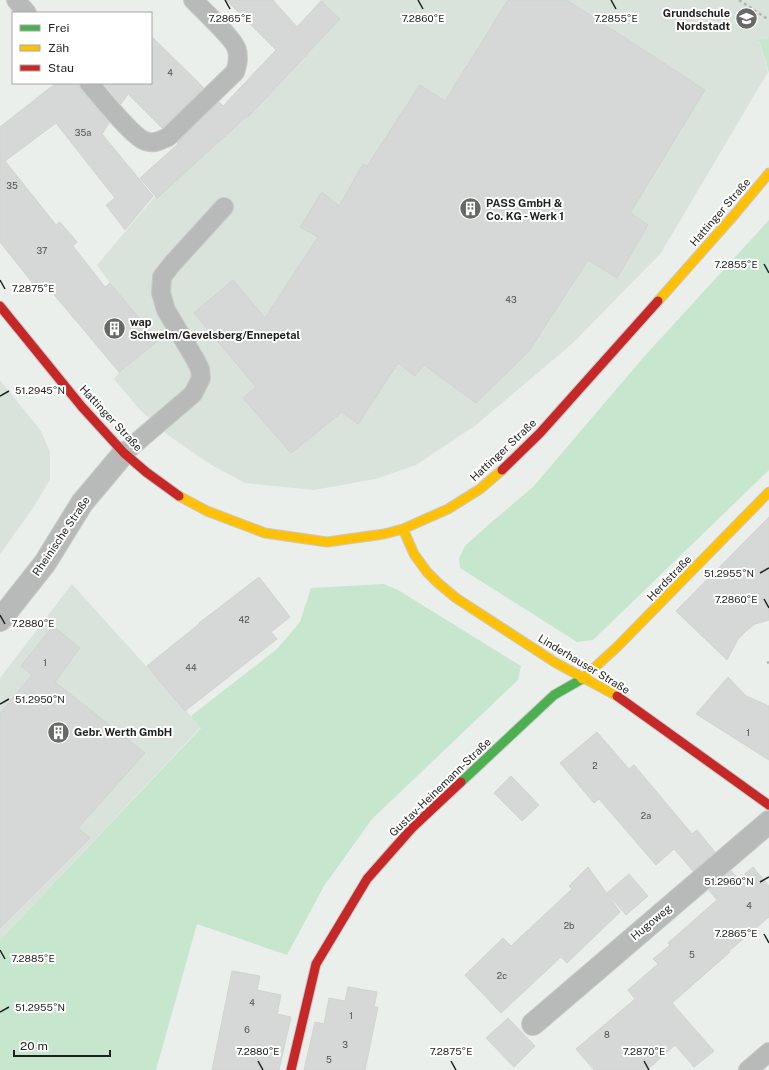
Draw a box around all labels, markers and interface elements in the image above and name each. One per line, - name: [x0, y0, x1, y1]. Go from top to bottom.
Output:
- school or university icon: Grundschule Nordstadt: [733, 6, 759, 32]
- place label: Grundschule Nordstadt: [663, 7, 730, 32]
- legend: [12, 12, 152, 84]
- text: 7.2865°E: [208, 12, 252, 24]
- text: 7.2860°E: [402, 12, 444, 24]
- text: 7.2855°E: [594, 12, 638, 24]
- text: Frei: [48, 21, 70, 35]
- text: Zäh: [48, 41, 69, 55]
- text: Stau: [48, 61, 74, 75]
- house number: 4: [167, 67, 173, 78]
- house number: 35a: [75, 127, 91, 138]
- street label: Hattinger Straße: [687, 176, 753, 248]
- house number: 35: [6, 180, 18, 191]
- building icon: PASS GmbH & Co. KG - Werk 1: [458, 196, 484, 222]
- place label: PASS GmbH & Co. KG - Werk 1: [486, 197, 564, 222]
- house number: 37: [37, 245, 47, 256]
- text: 7.2855°E: [714, 258, 758, 270]
- text: 7.2875°E: [12, 282, 54, 294]
- house number: 43: [505, 294, 517, 305]
- building icon: wap Schwelm/Gevelsberg/Ennepetal: [102, 315, 128, 341]
- place label: wap Schwelm/Gevelsberg/Ennepetal: [130, 316, 301, 341]
- street label: Hattinger Straße: [77, 383, 145, 453]
- text: 51.2945°N: [15, 384, 65, 396]
- street label: Hattinger Straße: [468, 416, 538, 484]
- street label: Rheinische Straße: [30, 494, 92, 578]
- street label: Herdstraße: [645, 553, 693, 603]
- text: 51.2955°N: [704, 567, 754, 579]
- text: 7.2860°E: [715, 593, 757, 605]
- house number: 42: [238, 614, 250, 625]
- text: 7.2880°E: [12, 617, 54, 629]
- street label: Linderhauser Straße: [536, 632, 632, 696]
- house number: 1: [43, 657, 47, 668]
- house number: 44: [185, 662, 197, 673]
- text: 51.2950°N: [15, 693, 65, 705]
- building icon: Gebr. Werth GmbH: [46, 719, 72, 745]
- place label: Gebr. Werth GmbH: [74, 726, 172, 738]
- house number: 1: [746, 727, 750, 738]
- street label: Gustav-Heinemann-Straße: [387, 735, 493, 839]
- house number: 2: [592, 760, 598, 771]
- house number: 2a: [641, 810, 651, 821]
- text: 51.2960°N: [704, 875, 754, 887]
- house number: 4: [746, 900, 752, 911]
- street label: Hugoweg: [628, 902, 674, 942]
- house number: 2b: [564, 920, 574, 931]
- text: 7.2865°E: [714, 927, 758, 939]
- house number: 5: [689, 949, 695, 960]
- text: 7.2885°E: [11, 952, 55, 964]
- house number: 2c: [497, 970, 507, 981]
- house number: 4: [249, 997, 255, 1008]
- text: 51.2955°N: [15, 1001, 65, 1013]
- house number: 1: [349, 1010, 353, 1021]
- house number: 6: [244, 1024, 250, 1035]
- house number: 8: [604, 1029, 610, 1040]
- scale bar: [14, 1032, 110, 1058]
- text: 20 m: [20, 1039, 48, 1053]
- house number: 3: [342, 1039, 348, 1050]
- text: 7.2880°E: [237, 1045, 279, 1057]
- text: 7.2875°E: [430, 1045, 472, 1057]
- text: 7.2870°E: [623, 1045, 665, 1057]
- house number: 5: [326, 1054, 332, 1065]

